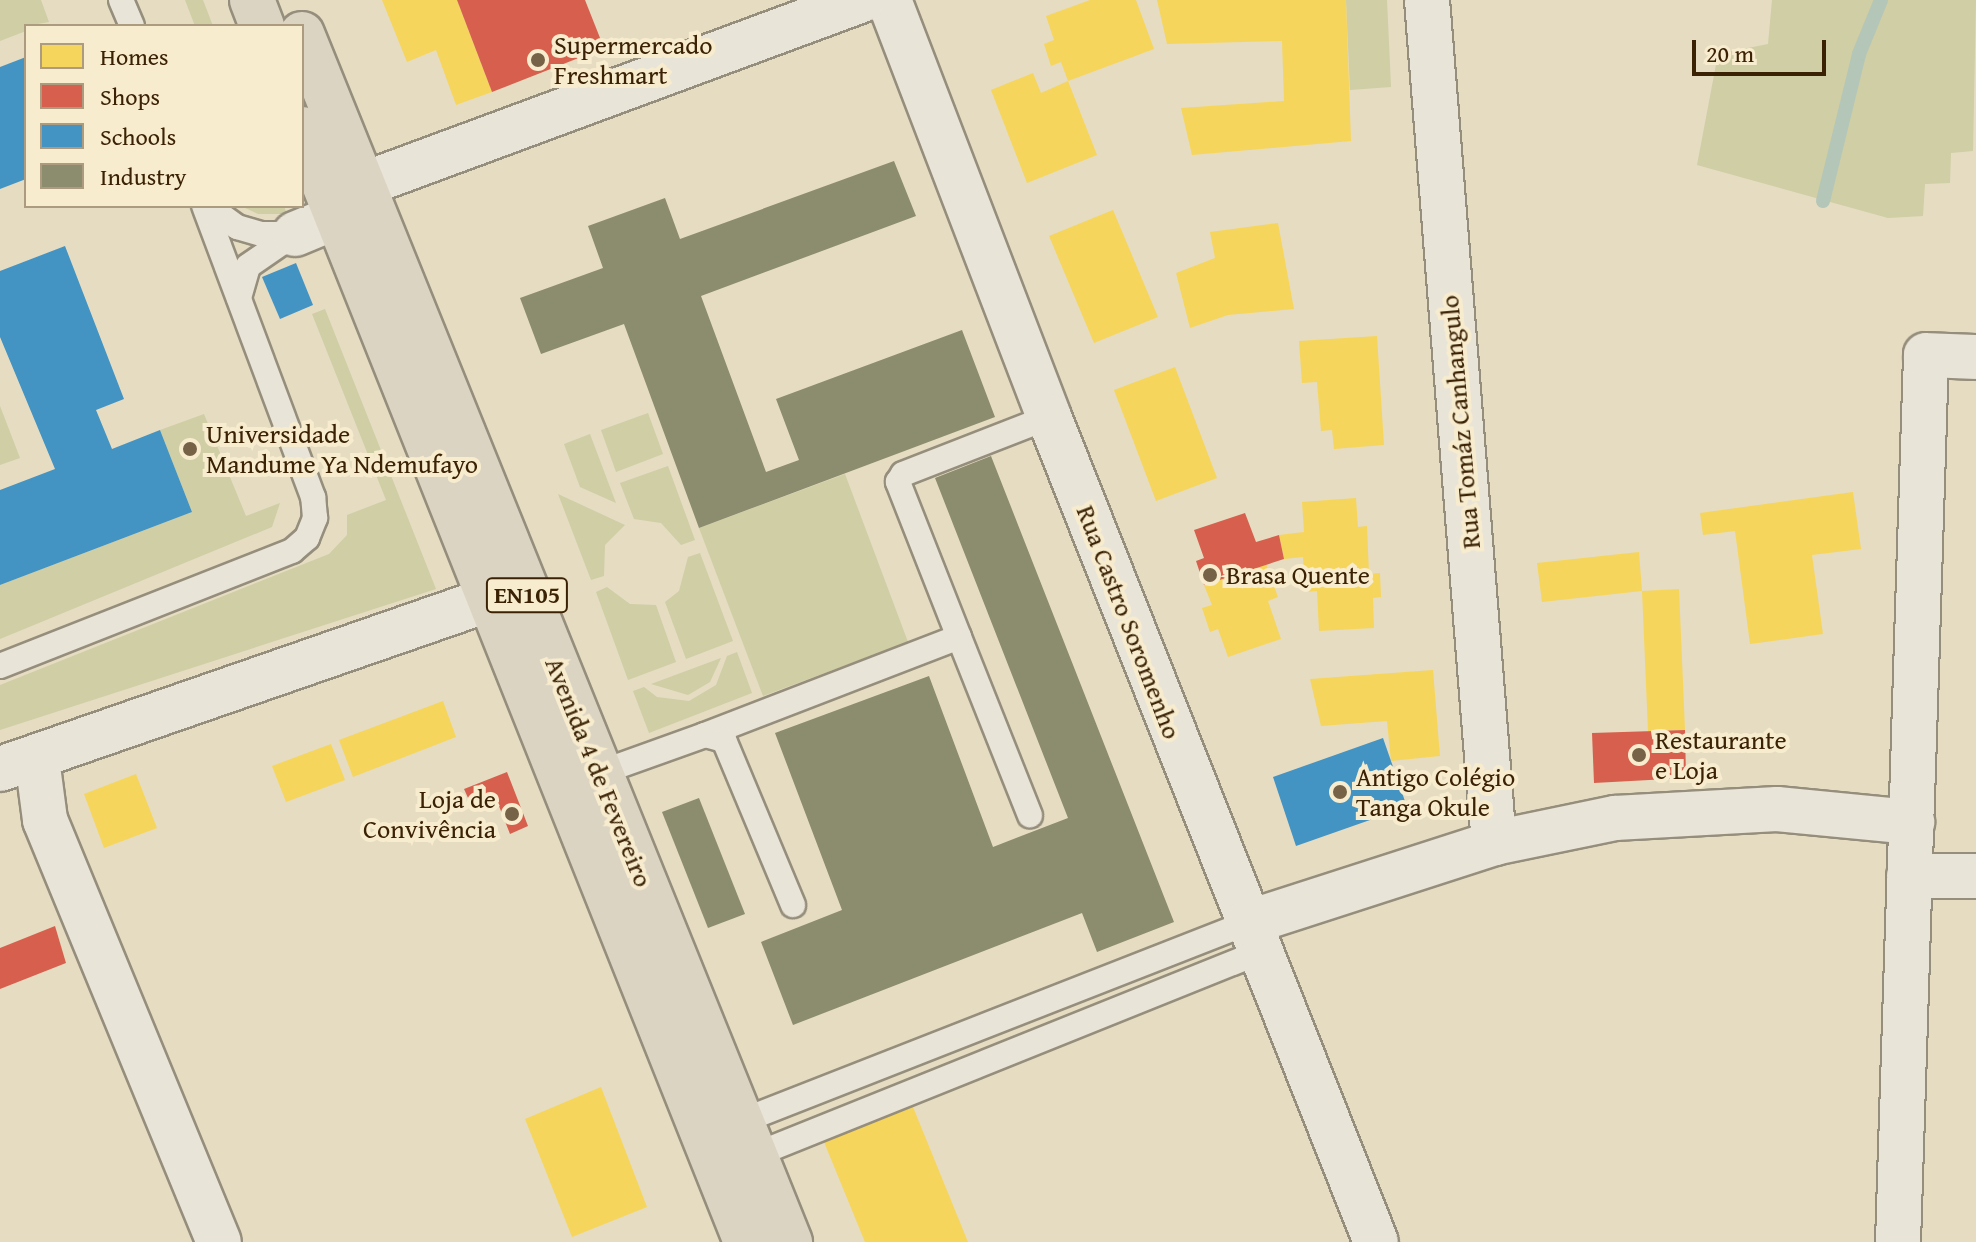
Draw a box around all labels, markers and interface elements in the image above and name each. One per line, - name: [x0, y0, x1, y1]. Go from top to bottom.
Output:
- legend: [24, 24, 304, 208]
- scale bar: [1696, 24, 1830, 74]
- place label: Supermercado Freshmart: [554, 29, 712, 90]
- text: 20 m: [1706, 36, 1754, 71]
- text: Homes: [100, 39, 169, 74]
- marker: Supermercado Freshmart: [529, 51, 547, 69]
- text: Shops: [100, 79, 160, 114]
- text: Schools: [100, 119, 176, 154]
- text: Industry: [100, 159, 187, 194]
- street label: Rua Tomáz Canhangulo: [1433, 294, 1487, 550]
- place label: Universidade Mandume Ya Ndemufayo: [206, 418, 478, 480]
- marker: Universidade Mandume Ya Ndemufayo: [181, 440, 199, 458]
- street label: Rua Castro Soromenho: [1070, 501, 1188, 743]
- place label: Brasa Quente: [1226, 559, 1370, 591]
- marker: Brasa Quente: [1201, 566, 1219, 584]
- road number: EN105: [485, 575, 569, 615]
- street label: Avenida 4 de Fevereiro: [539, 653, 659, 891]
- place label: Restaurante e Loja: [1655, 724, 1787, 786]
- marker: Restaurante e Loja: [1630, 746, 1648, 764]
- place label: Antigo Colégio Tanga Okule: [1356, 761, 1515, 822]
- place label: Loja de Convivência: [363, 783, 496, 844]
- marker: Antigo Colégio Tanga Okule: [1331, 783, 1349, 801]
- marker: Loja de Convivência: [503, 805, 521, 823]

